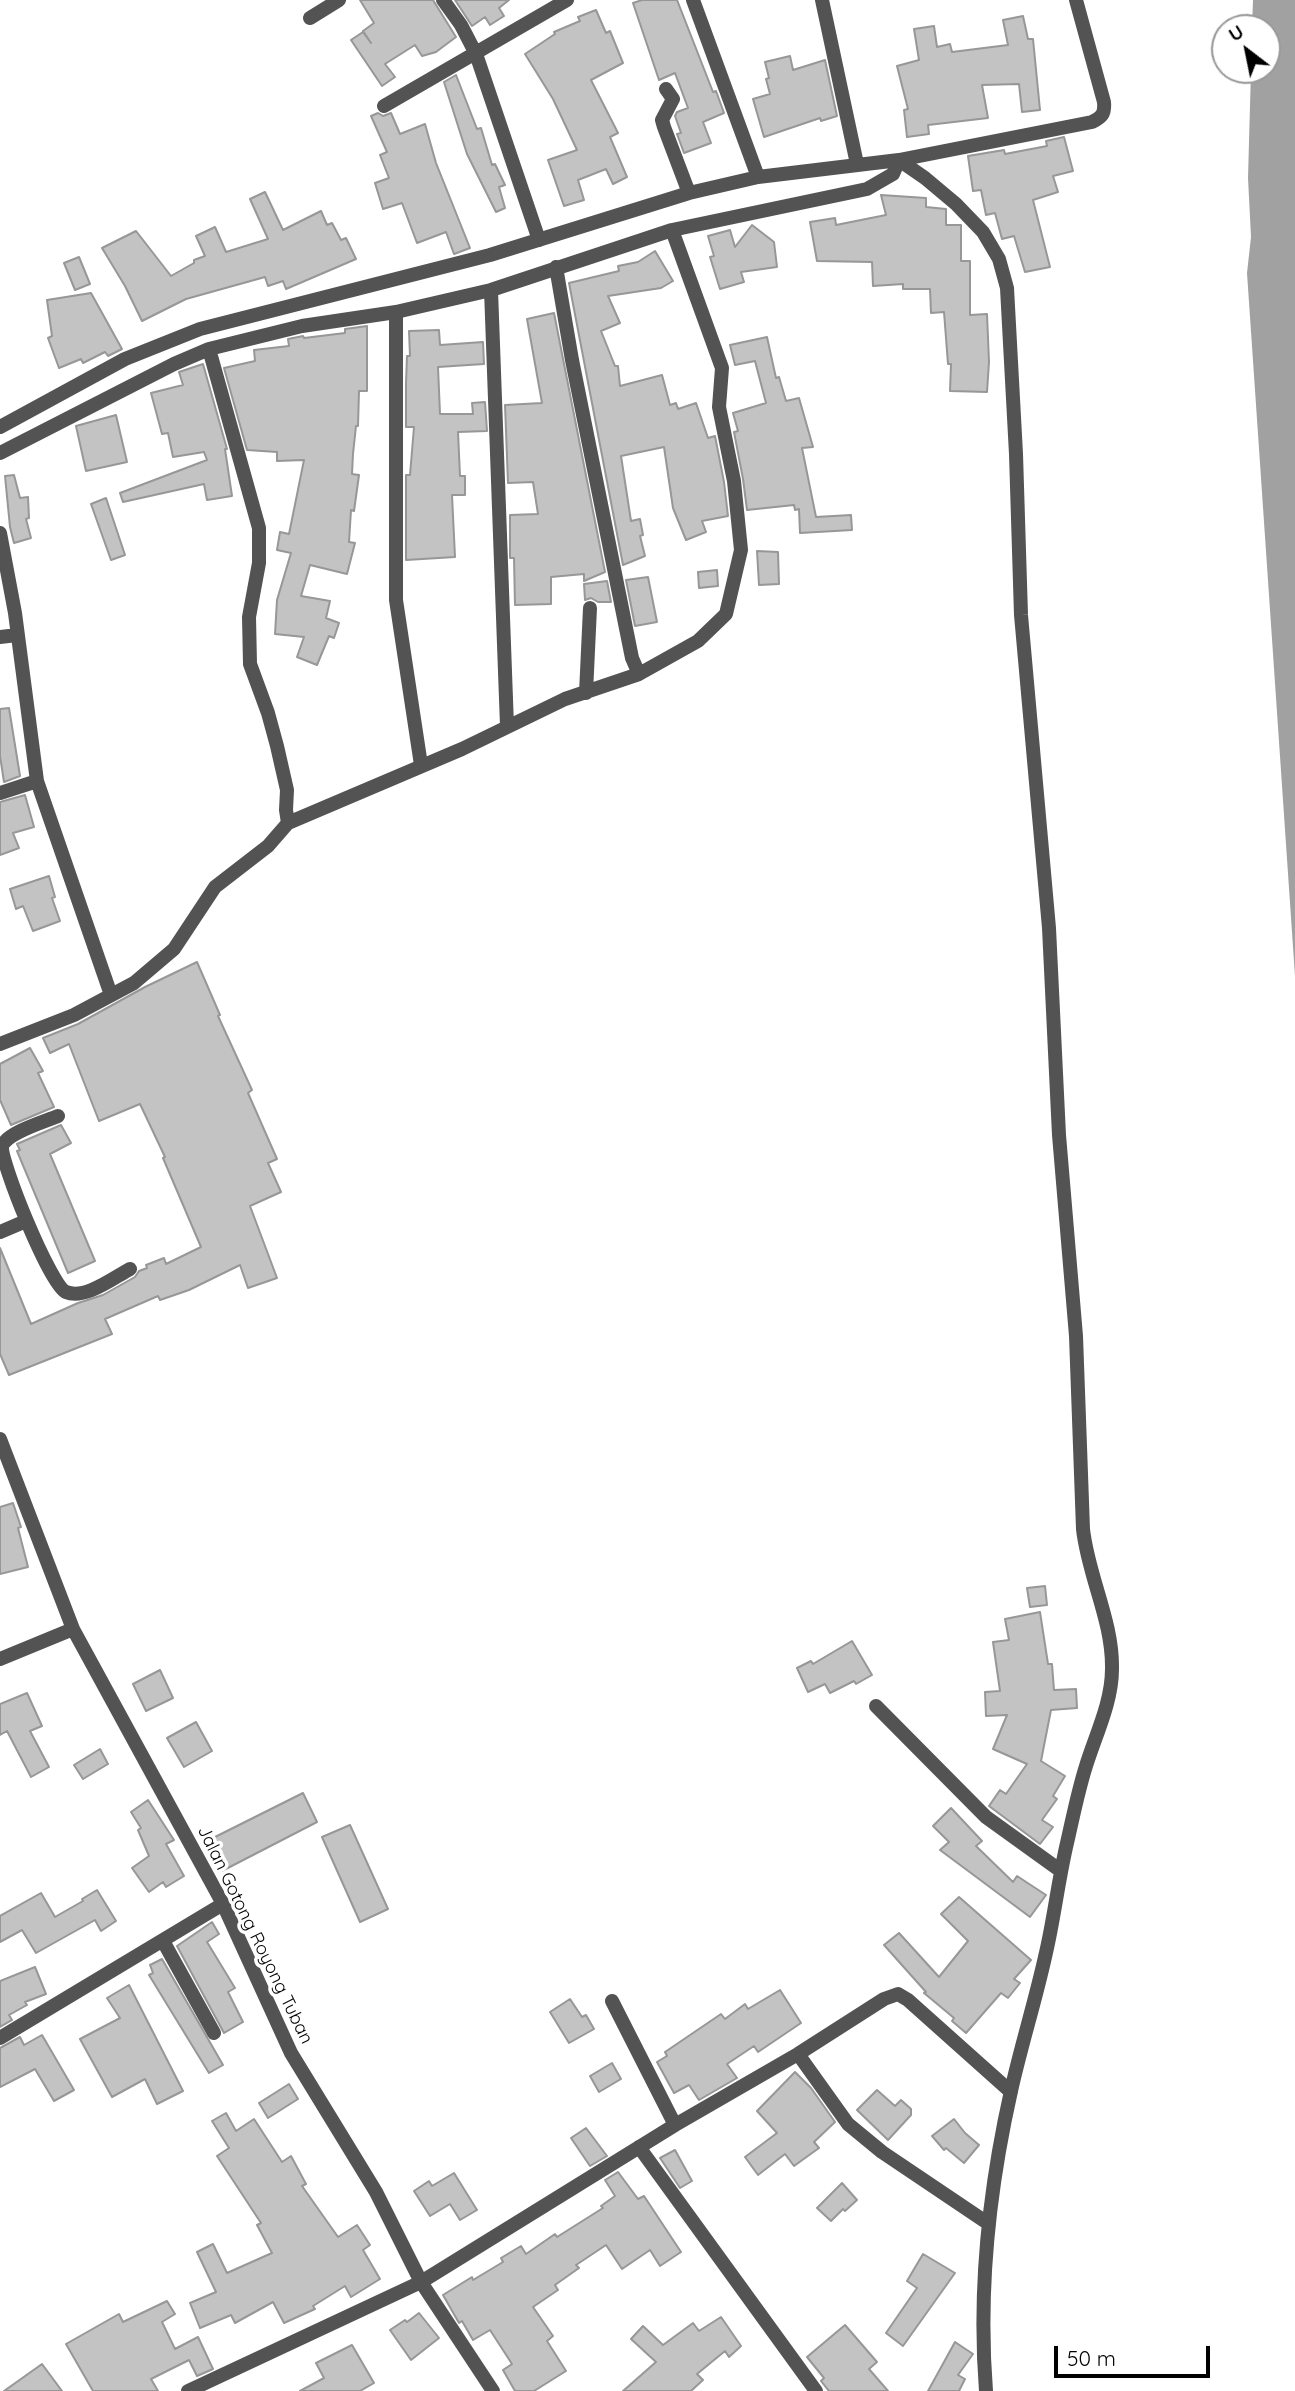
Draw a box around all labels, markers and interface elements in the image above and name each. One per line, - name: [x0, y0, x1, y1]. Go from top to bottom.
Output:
- north arrow: [1211, 14, 1281, 84]
- text: U: [1224, 19, 1248, 47]
- street label: Jalan Gotong Royong Tuban: [193, 1822, 317, 2048]
- scale bar: [1057, 2332, 1213, 2376]
- text: 50 m: [1067, 2345, 1116, 2371]

